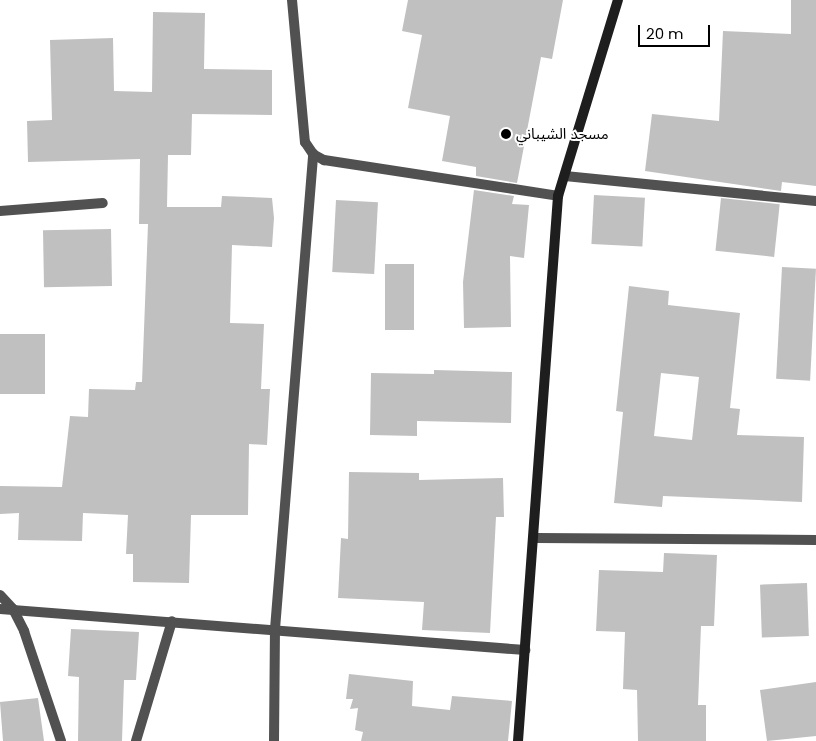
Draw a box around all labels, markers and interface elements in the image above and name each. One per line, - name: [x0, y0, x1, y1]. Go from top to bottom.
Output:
- scale bar: [641, 15, 714, 47]
- text: 20 m: [646, 23, 684, 44]
- place label: مسجد الشيباني: [516, 125, 609, 143]
- marker: مسجد الشيباني: [500, 128, 512, 140]

